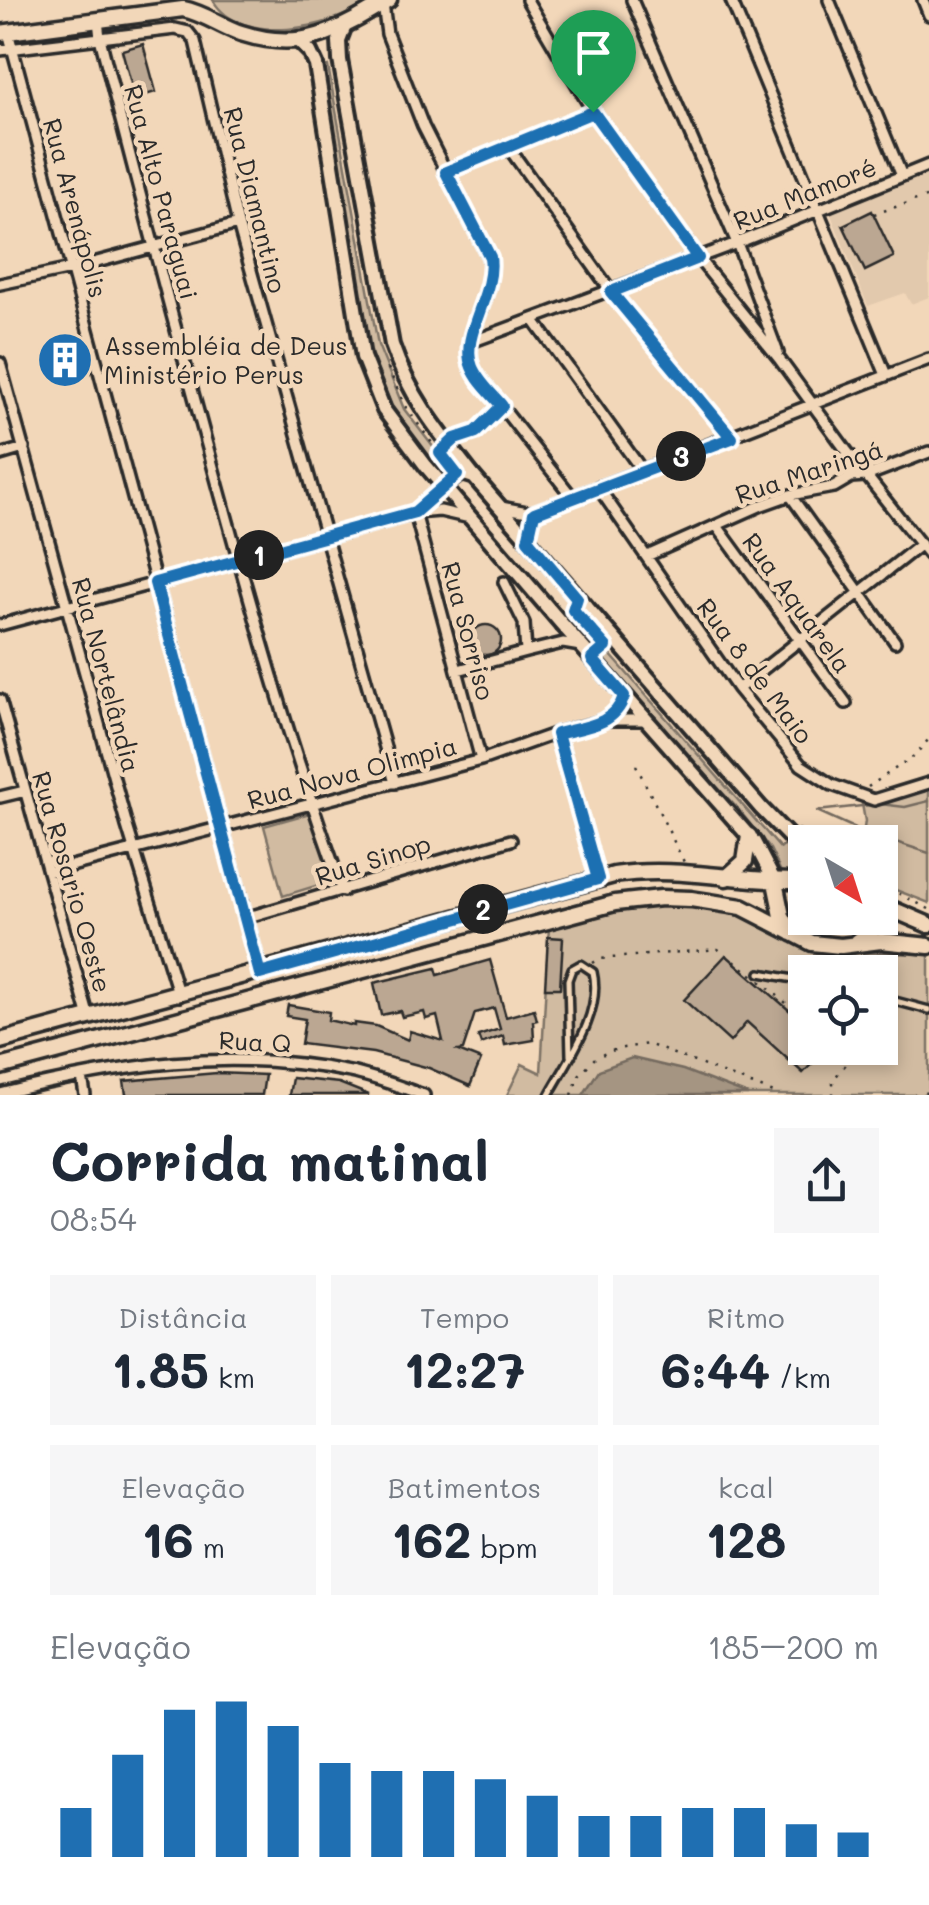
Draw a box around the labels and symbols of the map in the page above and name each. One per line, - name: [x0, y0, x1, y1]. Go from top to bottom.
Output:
- pin: [551, 10, 636, 113]
- street label: Rua Alto Paraguai: [118, 81, 206, 303]
- street label: Rua Diamantino: [217, 104, 295, 296]
- street label: Rua Arenápolis: [37, 115, 115, 301]
- street label: Rua Mamoré: [728, 150, 881, 236]
- place label: Assembléia de Deus Ministério Perus: [104, 329, 348, 390]
- building icon: Assembléia de Deus Ministério Perus: [35, 330, 95, 390]
- pin: 3: [656, 431, 706, 481]
- street label: Rua Maringá: [731, 432, 886, 510]
- street label: Rua Aquarela: [736, 526, 859, 679]
- pin: 1: [234, 530, 284, 580]
- street label: Rua Sorriso: [435, 558, 503, 703]
- street label: Rua Nortelândia: [66, 574, 148, 776]
- street label: Rua 8 de Maio: [691, 591, 821, 749]
- street label: Rua Nova Olimpia: [243, 729, 460, 815]
- street label: Rua Rosario Oeste: [26, 767, 120, 996]
- north arrow: [788, 825, 898, 935]
- street label: Rua Sinop: [311, 826, 434, 892]
- pin: 2: [458, 884, 508, 934]
- street label: Rua Q: [218, 1023, 292, 1059]

